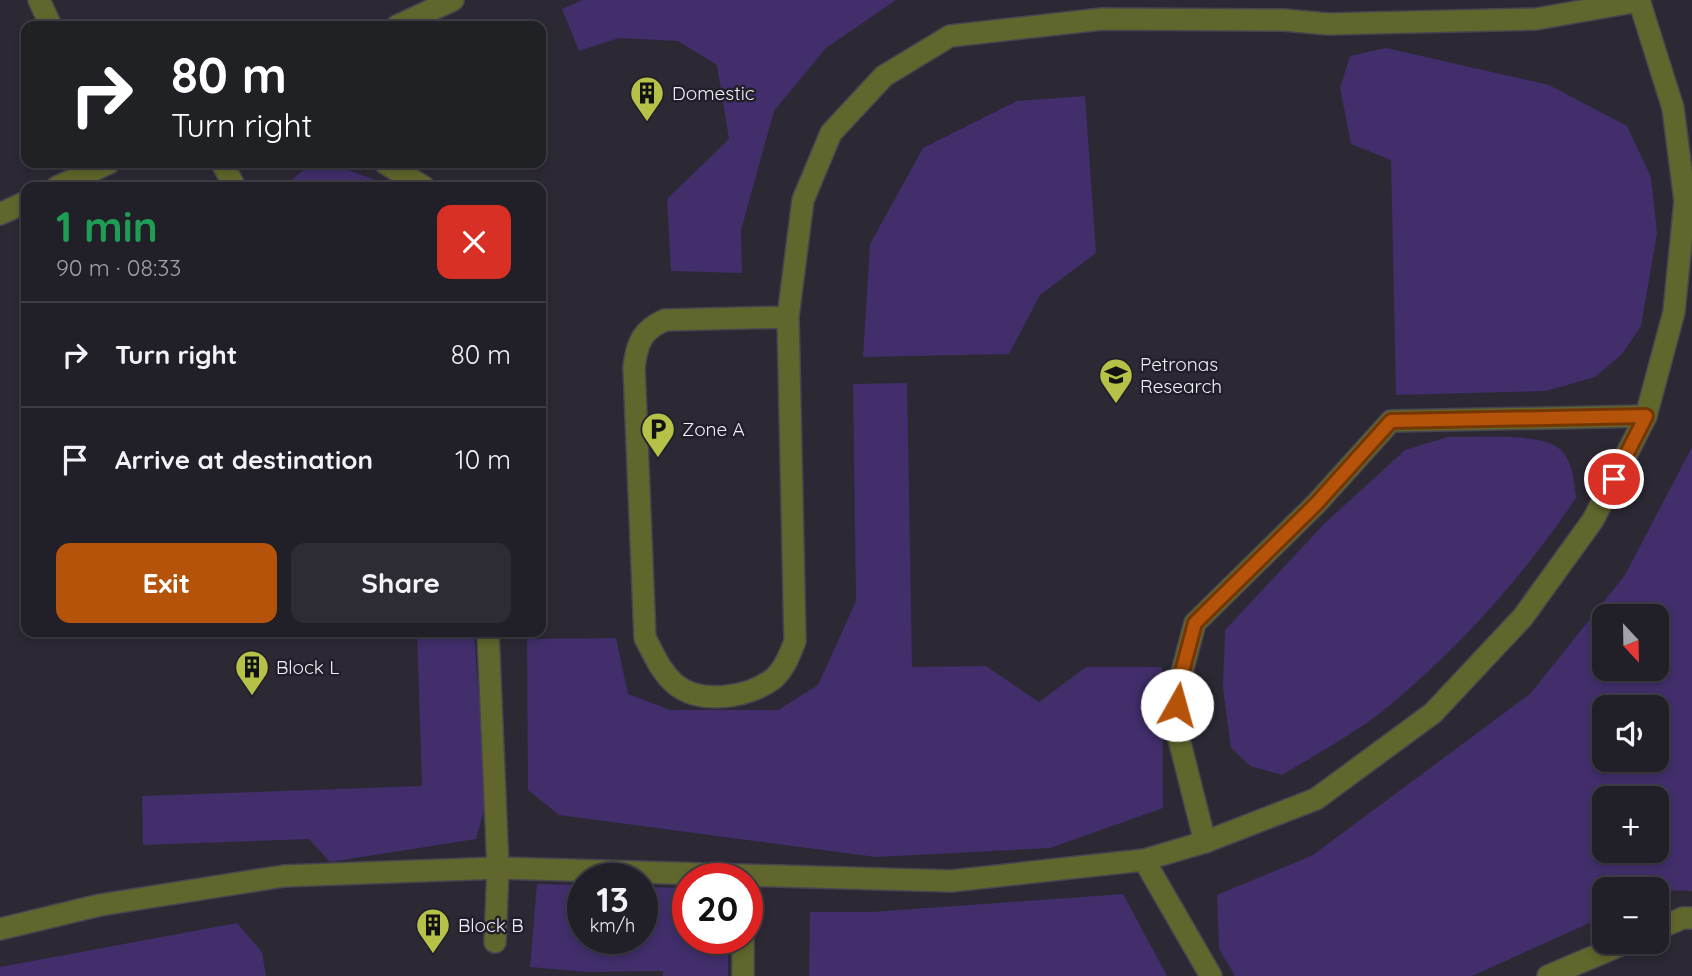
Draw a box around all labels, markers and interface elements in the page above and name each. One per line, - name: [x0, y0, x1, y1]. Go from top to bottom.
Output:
- text: 80 m: [171, 44, 287, 105]
- icon: right: [56, 49, 147, 140]
- building icon: Domestic: [628, 74, 666, 123]
- place label: Domestic: [672, 81, 755, 105]
- text: Turn right: [171, 105, 312, 145]
- text: 1 min: [56, 200, 158, 253]
- button: close: [437, 205, 511, 279]
- text: 90 m · 08:33: [56, 253, 181, 282]
- icon: right: [56, 336, 94, 374]
- text: Turn right: [115, 338, 237, 371]
- text: 80 m: [451, 338, 511, 371]
- place label: Petronas Research: [1140, 352, 1222, 398]
- school or university icon: Petronas Research: [1097, 356, 1135, 405]
- parking icon: Zone A: [639, 410, 677, 459]
- place label: Zone A: [682, 417, 745, 441]
- icon: arrive: [56, 441, 94, 479]
- text: Arrive at destination: [115, 443, 373, 476]
- text: 10 m: [455, 443, 511, 476]
- pin: [1584, 449, 1644, 509]
- icon: arrive: [1595, 460, 1633, 498]
- button: Exit: [56, 543, 277, 623]
- button: Share: [291, 543, 511, 623]
- north arrow: [1592, 604, 1670, 681]
- map controls: [1592, 604, 1669, 954]
- building icon: Block L: [233, 648, 271, 697]
- place label: Block L: [276, 655, 339, 679]
- position arrow: [1140, 668, 1214, 742]
- button: sound: [1592, 695, 1669, 772]
- button: +: [1592, 786, 1669, 863]
- speed limit sign: 20: [672, 863, 763, 954]
- text: 13: [596, 877, 629, 921]
- button: −: [1592, 877, 1669, 954]
- building icon: Block B: [414, 906, 452, 955]
- place label: Block B: [458, 913, 524, 937]
- text: km/h: [590, 914, 635, 937]

